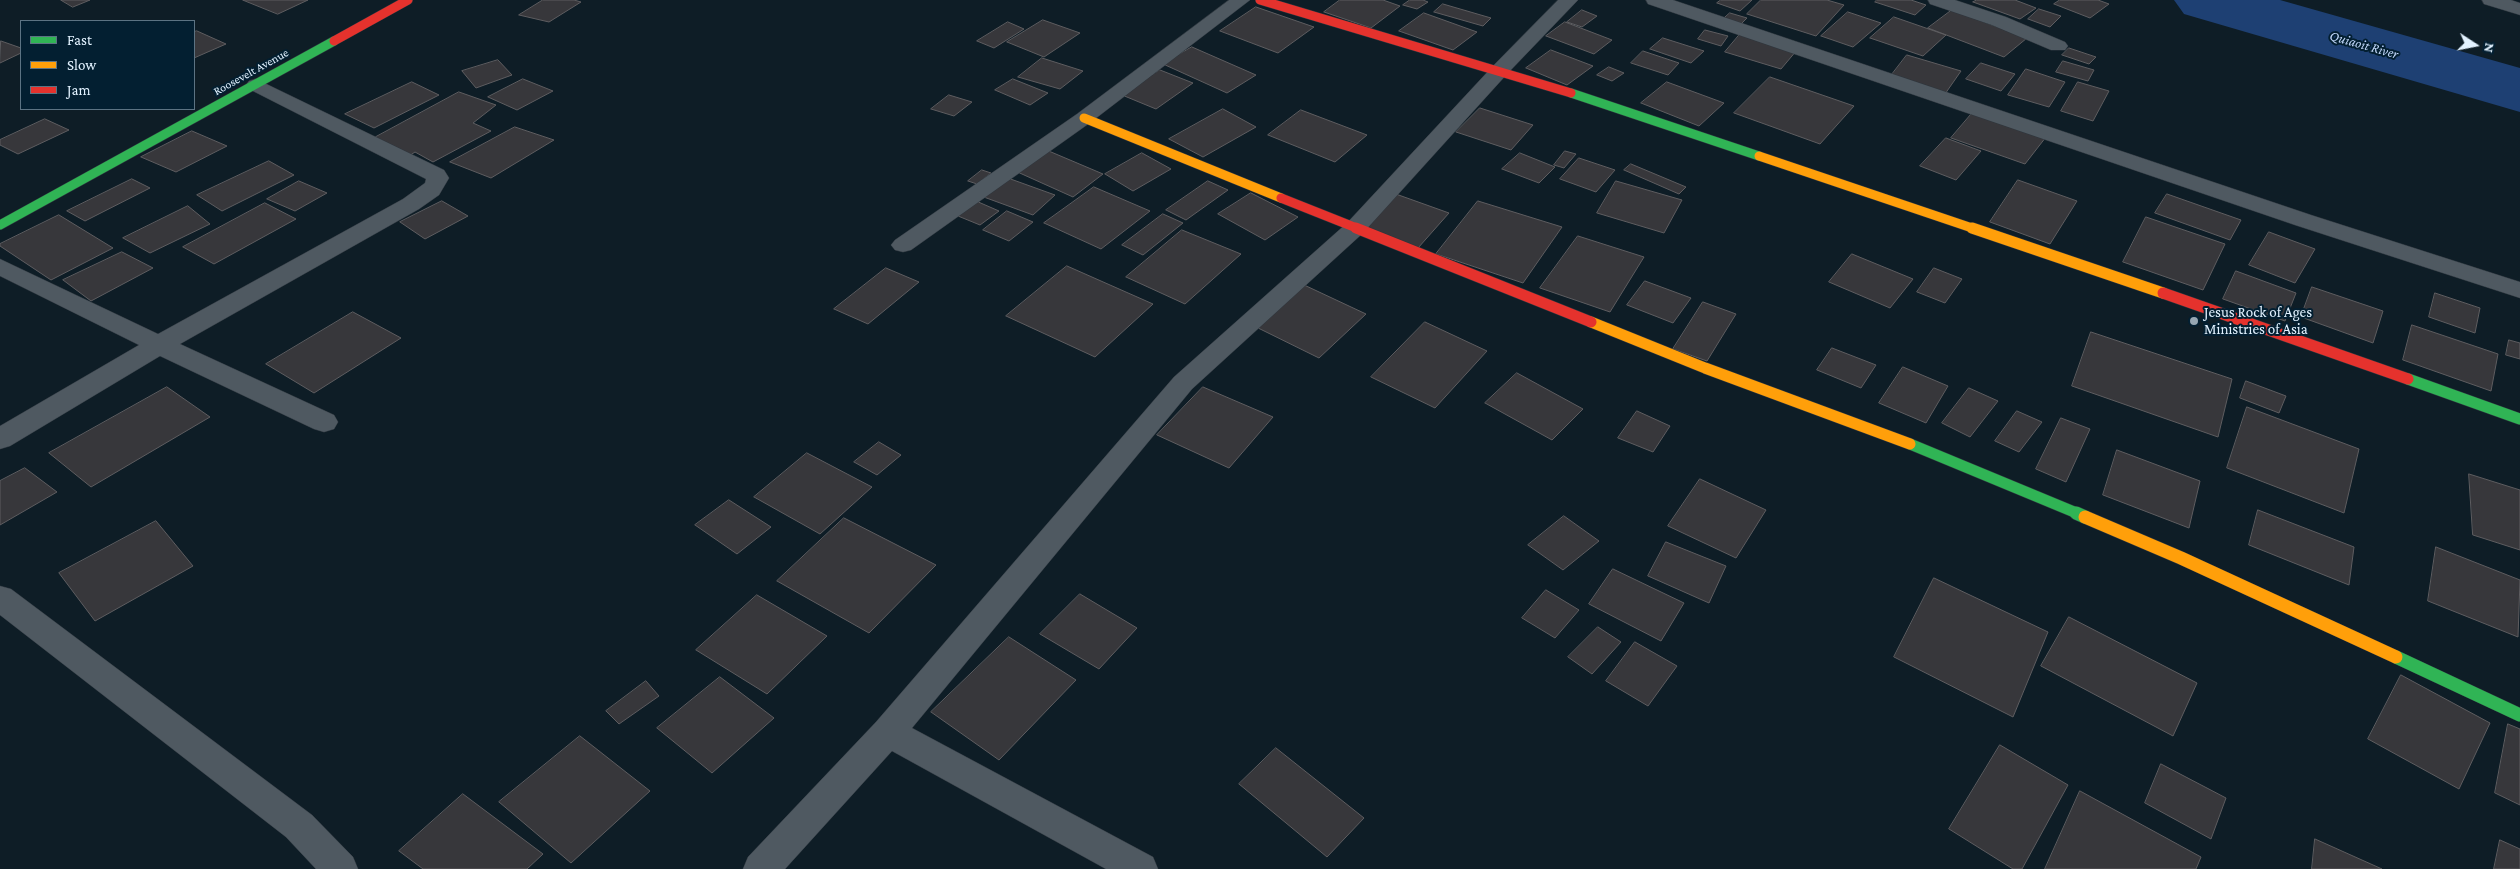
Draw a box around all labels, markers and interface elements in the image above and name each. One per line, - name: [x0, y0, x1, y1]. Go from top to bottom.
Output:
- legend: [20, 20, 195, 110]
- north arrow: [2450, 20, 2500, 70]
- water label: Quiaoit River: [2328, 27, 2400, 63]
- text: Fast: [67, 32, 92, 48]
- text: N: [2481, 42, 2498, 54]
- street label: Roosevelt Avenue: [211, 45, 291, 99]
- text: Slow: [67, 57, 96, 73]
- text: Jam: [67, 82, 90, 98]
- place label: Jesus Rock of Ages Ministries of Asia: [2204, 303, 2312, 338]
- marker: Jesus Rock of Ages Ministries of Asia: [2188, 315, 2200, 327]

